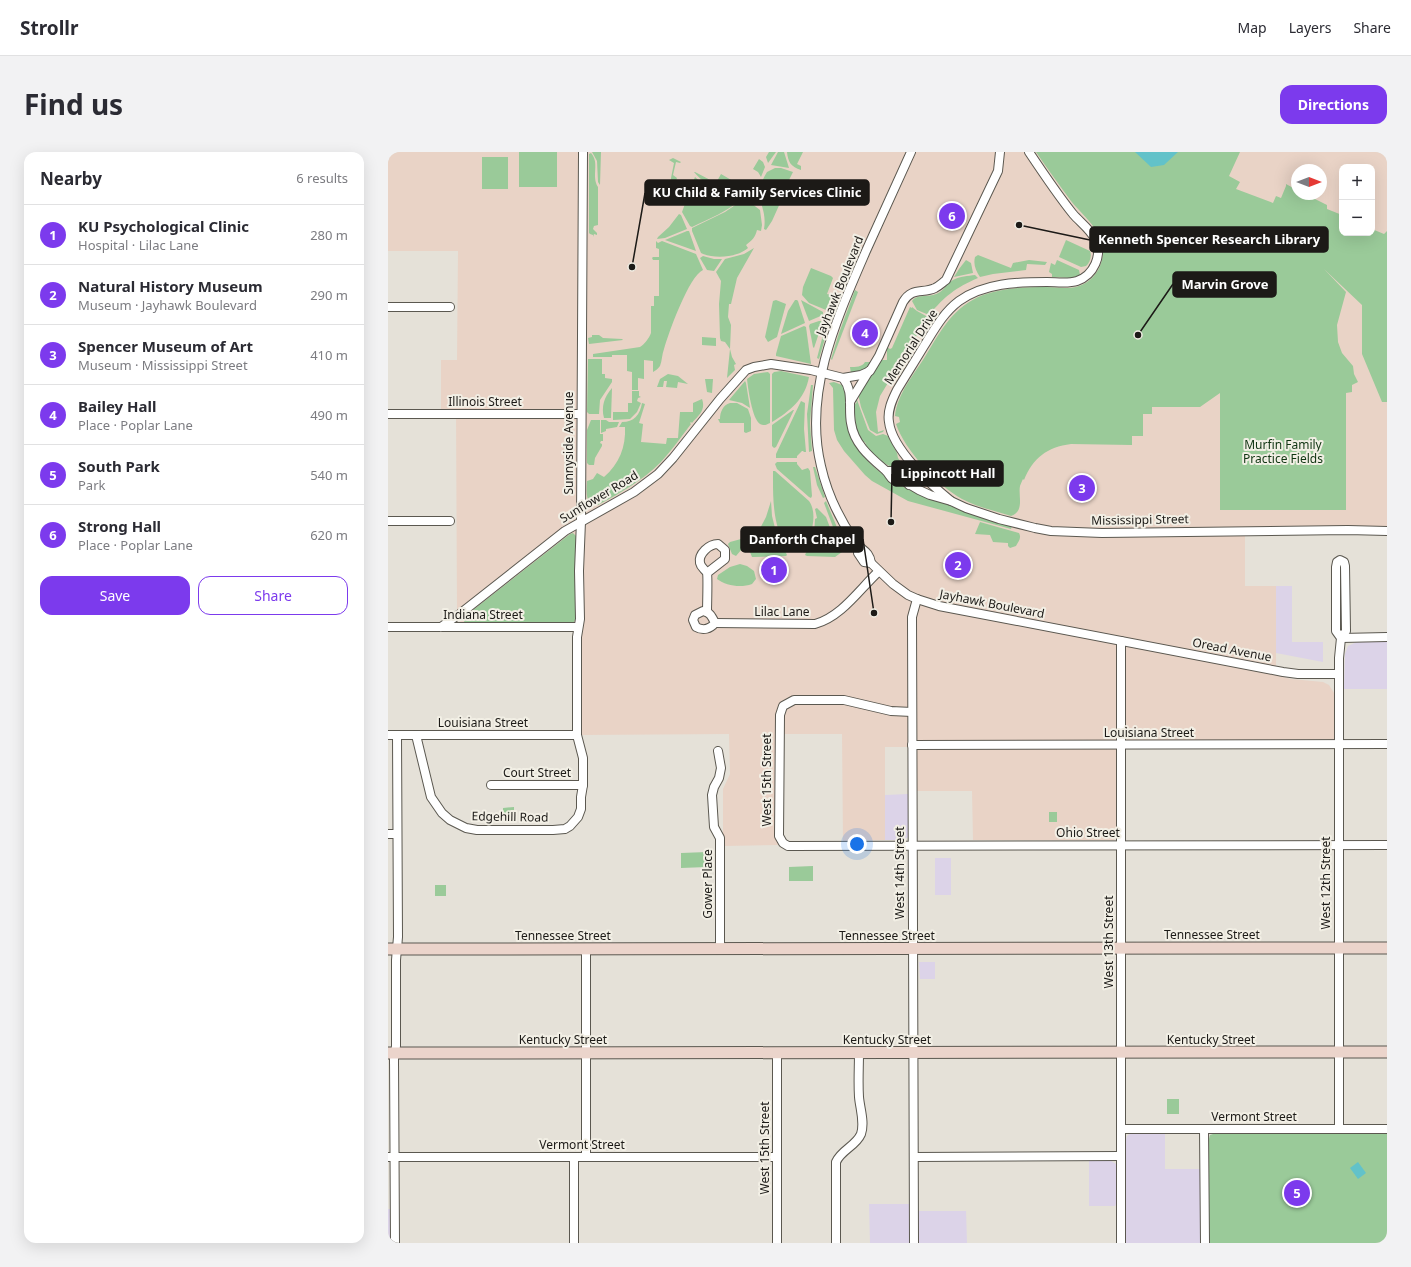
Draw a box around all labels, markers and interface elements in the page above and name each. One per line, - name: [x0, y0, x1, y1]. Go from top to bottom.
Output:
- text: Strollr: [20, 15, 79, 41]
- text: Map: [1238, 18, 1267, 37]
- text: Layers: [1289, 18, 1331, 37]
- text: Share: [1353, 18, 1391, 37]
- text: Find us: [24, 85, 123, 123]
- button: Directions: [1280, 85, 1387, 124]
- north arrow: [1291, 164, 1327, 200]
- map controls: [1339, 164, 1375, 236]
- button: +: [1339, 164, 1375, 200]
- text: Nearby: [40, 167, 102, 190]
- text: 6 results: [296, 169, 348, 187]
- callout: KU Child & Family Services Clinic: [645, 180, 869, 205]
- text: KU Child & Family Services Clinic: [653, 183, 862, 201]
- button: −: [1339, 200, 1375, 236]
- pin: 6: [939, 201, 965, 231]
- text: KU Psychological Clinic: [78, 216, 249, 236]
- text: 1: [49, 226, 57, 244]
- text: 280 m: [310, 226, 348, 244]
- callout: Kenneth Spencer Research Library: [1090, 227, 1328, 252]
- text: Kenneth Spencer Research Library: [1098, 230, 1321, 248]
- street label: Jayhawk Boulevard: [811, 233, 867, 339]
- text: Hospital · Lilac Lane: [78, 236, 199, 254]
- callout: Marvin Grove: [1173, 272, 1276, 297]
- text: Marvin Grove: [1181, 275, 1269, 293]
- text: Natural History Museum: [78, 276, 263, 296]
- text: 2: [49, 286, 57, 304]
- text: 290 m: [310, 286, 348, 304]
- text: Museum · Jayhawk Boulevard: [78, 296, 257, 314]
- street label: Memorial Drive: [880, 306, 941, 388]
- pin: 4: [852, 318, 878, 348]
- text: Spencer Museum of Art: [78, 336, 253, 356]
- text: 3: [49, 346, 57, 364]
- text: 410 m: [310, 346, 348, 364]
- text: Museum · Mississippi Street: [78, 356, 248, 374]
- street label: Sunnyside Avenue: [560, 391, 577, 495]
- street label: Illinois Street: [448, 393, 522, 410]
- text: Bailey Hall: [78, 396, 156, 416]
- text: 4: [49, 406, 57, 424]
- text: 490 m: [310, 406, 348, 424]
- text: Place · Poplar Lane: [78, 416, 193, 434]
- park label: Murfin Family Practice Fields: [1243, 436, 1323, 467]
- text: South Park: [78, 456, 160, 476]
- callout: Lippincott Hall: [892, 461, 1003, 486]
- text: Lippincott Hall: [901, 464, 995, 482]
- text: 5: [49, 466, 57, 484]
- text: 540 m: [310, 466, 348, 484]
- street label: Sunflower Road: [556, 466, 641, 527]
- pin: 3: [1069, 473, 1095, 503]
- text: Park: [78, 476, 105, 494]
- street label: Mississippi Street: [1091, 510, 1190, 529]
- text: Strong Hall: [78, 516, 161, 536]
- text: 6: [49, 526, 57, 544]
- text: 620 m: [310, 526, 348, 544]
- callout: Danforth Chapel: [741, 527, 863, 552]
- text: Danforth Chapel: [749, 530, 855, 548]
- text: Place · Poplar Lane: [78, 536, 193, 554]
- pin: 2: [945, 550, 971, 580]
- pin: 1: [761, 555, 787, 585]
- button: Save: [40, 576, 190, 615]
- button: Share: [198, 576, 348, 615]
- street label: Jayhawk Boulevard: [937, 585, 1046, 622]
- street label: Lilac Lane: [754, 603, 810, 620]
- street label: Indiana Street: [443, 606, 523, 623]
- street label: Oread Avenue: [1191, 634, 1273, 666]
- street label: Louisiana Street: [438, 714, 529, 731]
- street label: Louisiana Street: [1104, 724, 1195, 741]
- street label: West 15th Street: [758, 733, 775, 827]
- street label: Court Street: [503, 764, 572, 781]
- street label: Edgehill Road: [471, 807, 549, 826]
- street label: Ohio Street: [1056, 824, 1121, 841]
- street label: West 14th Street: [891, 826, 908, 920]
- your location: [847, 834, 867, 854]
- street label: West 12th Street: [1317, 836, 1334, 930]
- street label: Gower Place: [699, 849, 716, 919]
- street label: West 13th Street: [1100, 895, 1117, 989]
- street label: Tennessee Street: [1164, 926, 1261, 943]
- street label: Tennessee Street: [515, 927, 612, 944]
- street label: Tennessee Street: [839, 927, 936, 944]
- street label: Kentucky Street: [519, 1031, 608, 1048]
- street label: Kentucky Street: [843, 1031, 932, 1048]
- street label: Kentucky Street: [1167, 1031, 1256, 1048]
- street label: West 15th Street: [756, 1101, 773, 1195]
- street label: Vermont Street: [1211, 1108, 1297, 1125]
- street label: Vermont Street: [539, 1136, 625, 1153]
- pin: 5: [1284, 1178, 1310, 1208]

